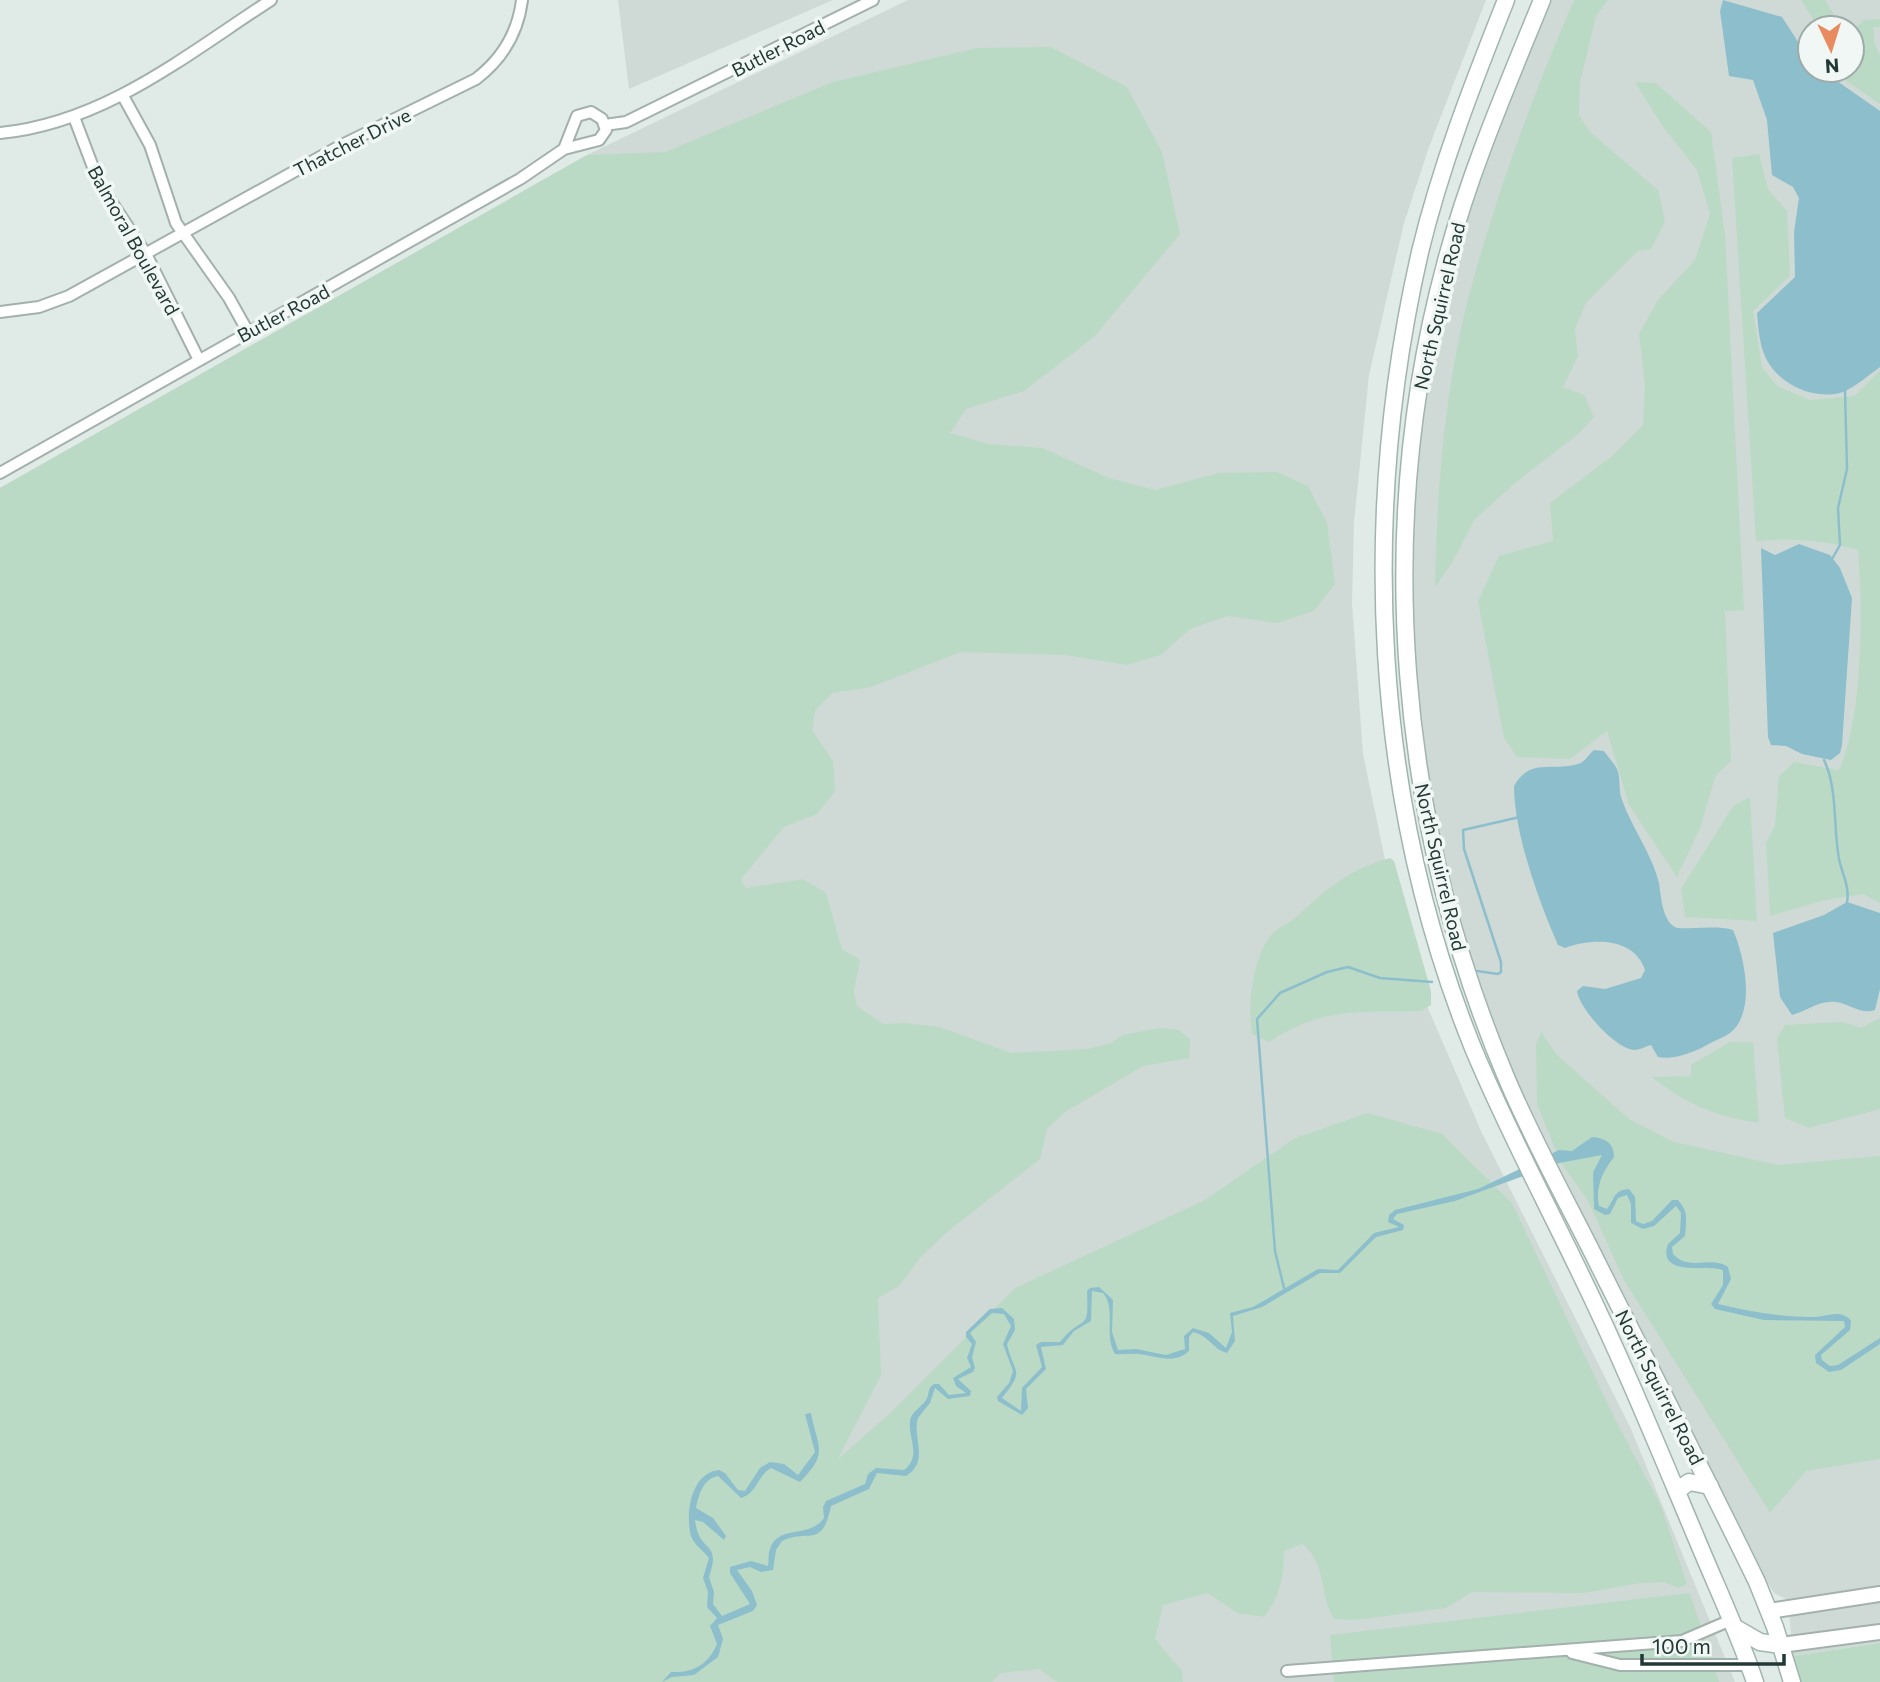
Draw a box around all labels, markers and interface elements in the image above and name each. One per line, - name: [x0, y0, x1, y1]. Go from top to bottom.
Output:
- north arrow: [1796, 14, 1866, 84]
- street label: Butler Road: [728, 15, 828, 81]
- text: N: [1824, 54, 1840, 78]
- street label: Thatcher Drive: [290, 103, 414, 181]
- street label: Balmoral Boulevard: [83, 161, 185, 319]
- street label: North Squirrel Road: [1409, 220, 1469, 392]
- street label: Butler Road: [233, 279, 333, 347]
- street label: North Squirrel Road: [1411, 781, 1471, 953]
- street label: North Squirrel Road: [1611, 1306, 1709, 1468]
- scale bar: [1642, 1622, 1784, 1666]
- text: 100 m: [1652, 1633, 1711, 1658]

